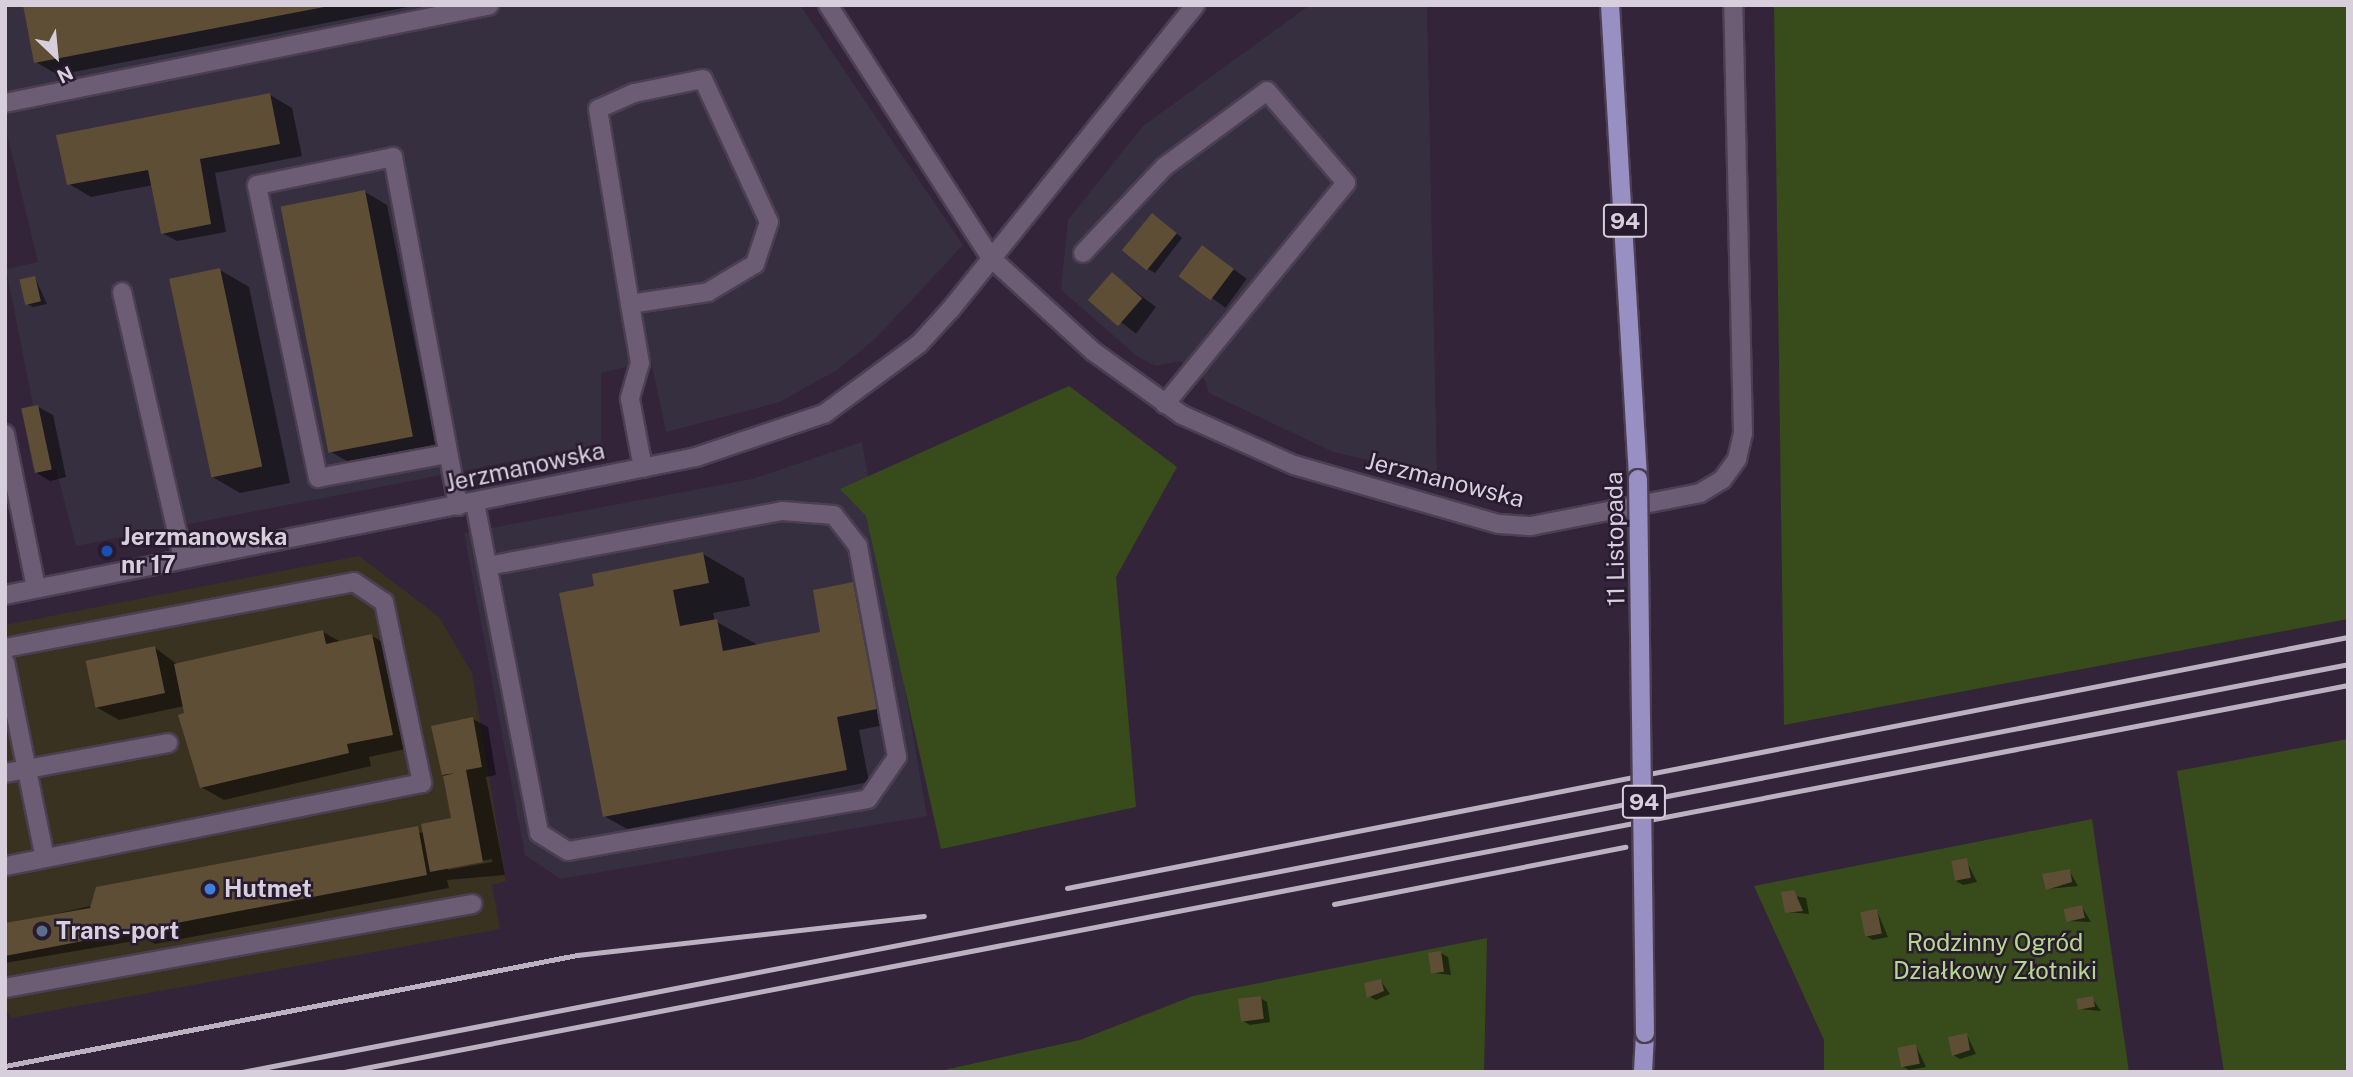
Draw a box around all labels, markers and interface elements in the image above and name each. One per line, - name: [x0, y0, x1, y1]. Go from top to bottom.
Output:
- north arrow: [21, 21, 91, 91]
- text: N: [54, 62, 77, 88]
- road number: 94: [1602, 202, 1648, 241]
- street label: Jerzmanowska: [443, 436, 607, 498]
- street label: Jerzmanowska: [1363, 446, 1527, 514]
- street label: 11 Listopada: [1599, 471, 1631, 607]
- place label: Jerzmanowska nr 17: [121, 523, 287, 579]
- marker: Jerzmanowska nr 17: [99, 543, 115, 559]
- road number: 94: [1621, 782, 1667, 822]
- place label: Hutmet: [224, 875, 312, 903]
- marker: Hutmet: [202, 881, 218, 897]
- place label: Trans-port: [56, 917, 179, 945]
- marker: Trans-port: [34, 923, 50, 939]
- park label: Rodzinny Ogród Działkowy Złotniki: [1893, 929, 2097, 985]

